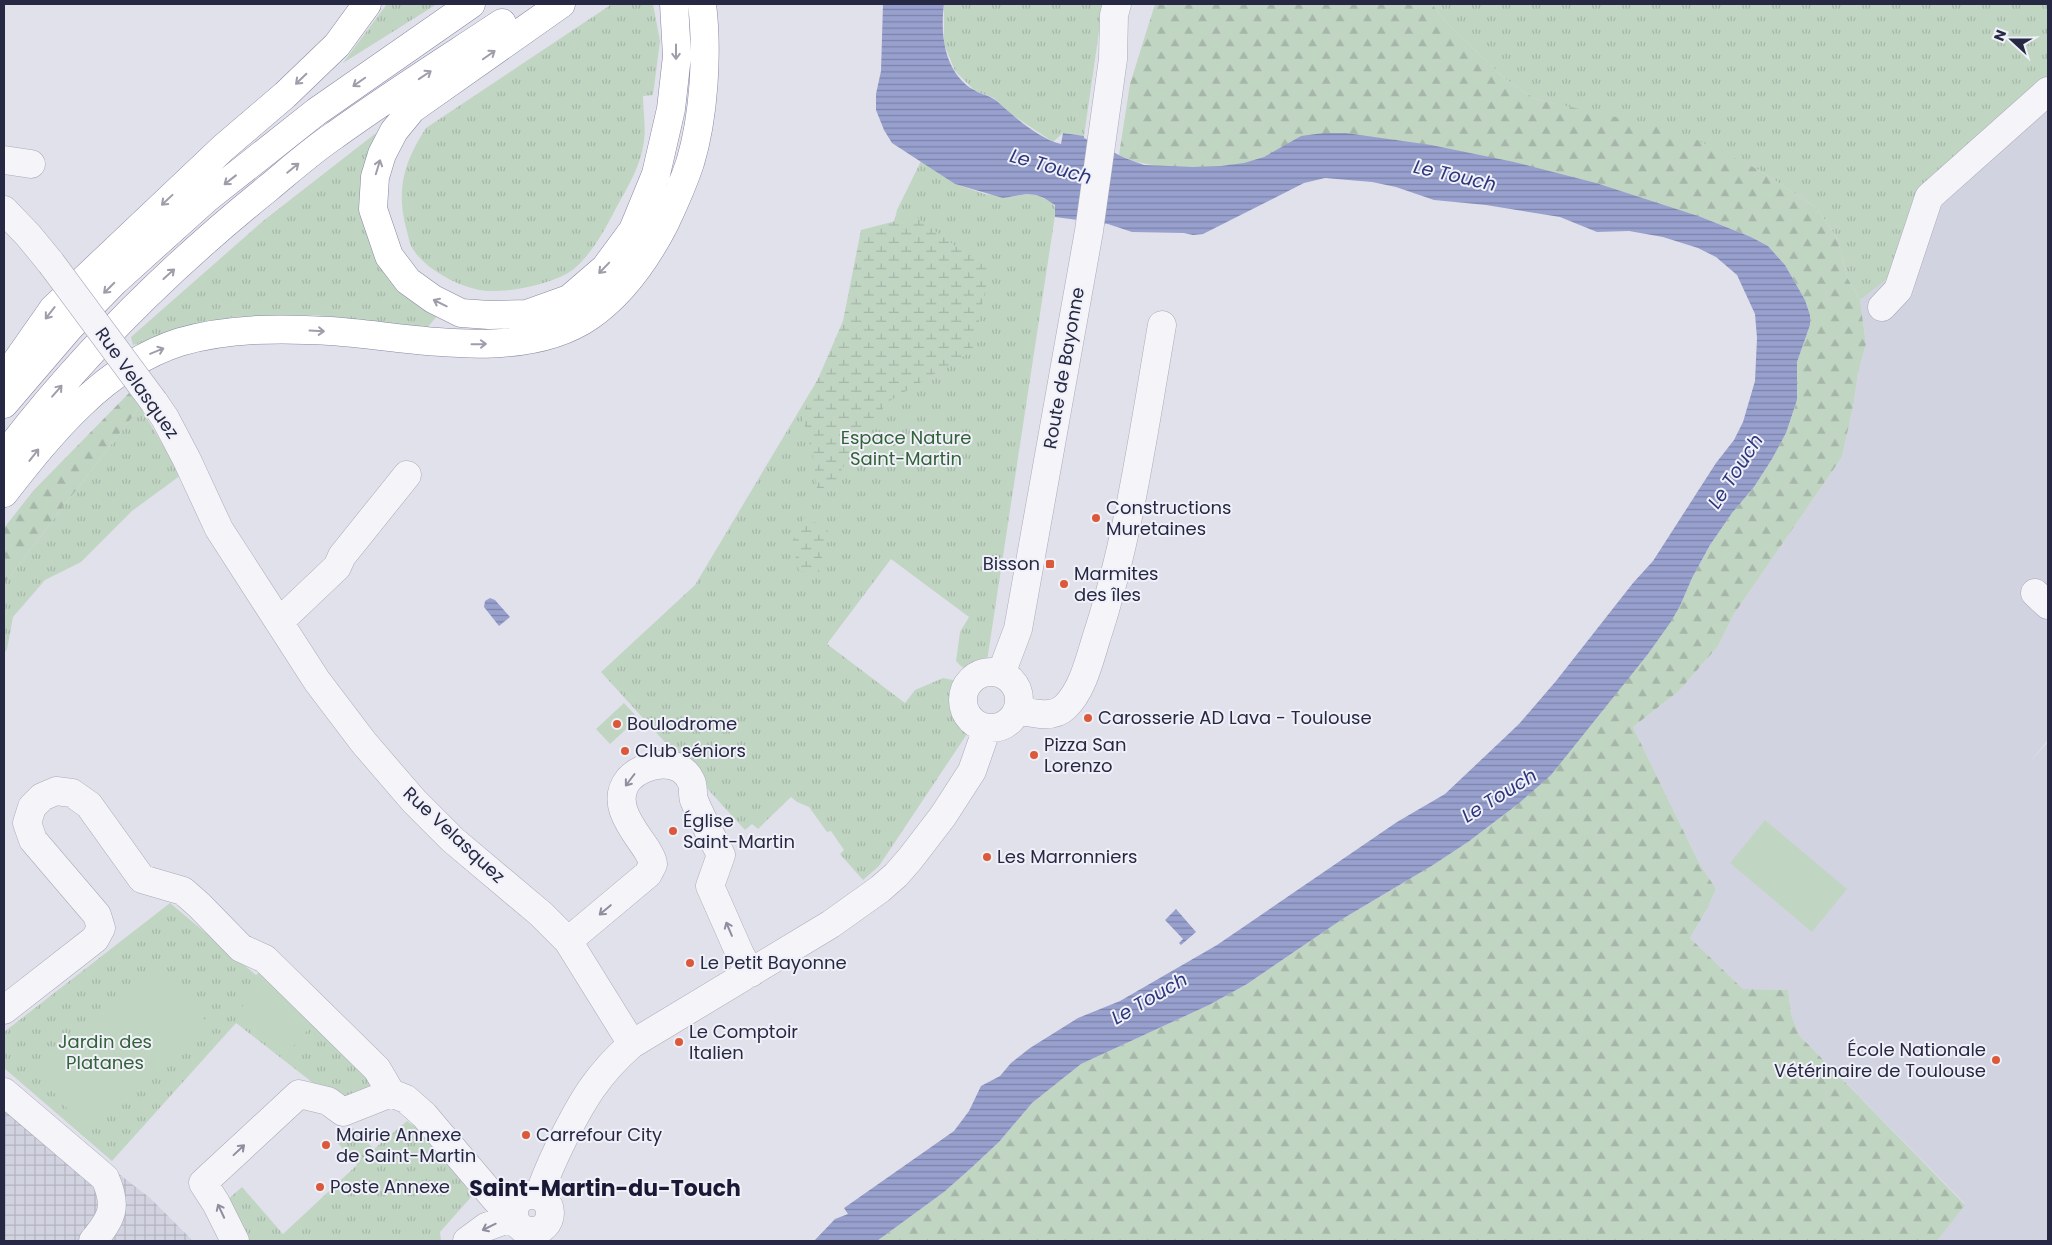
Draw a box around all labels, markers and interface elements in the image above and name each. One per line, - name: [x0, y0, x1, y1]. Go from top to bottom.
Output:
- north arrow: [1987, 15, 2037, 65]
- text: N: [1989, 27, 2011, 44]
- one-way arrow: [671, 44, 681, 60]
- one-way arrow: [482, 50, 496, 60]
- one-way arrow: [418, 69, 432, 80]
- one-way arrow: [294, 73, 307, 85]
- one-way arrow: [353, 77, 367, 87]
- water label: Le Touch: [1007, 142, 1095, 191]
- water label: Le Touch: [1411, 153, 1499, 198]
- one-way arrow: [374, 160, 383, 176]
- one-way arrow: [286, 163, 299, 174]
- one-way arrow: [224, 175, 237, 186]
- one-way arrow: [161, 194, 174, 206]
- one-way arrow: [598, 262, 610, 275]
- one-way arrow: [163, 268, 176, 280]
- one-way arrow: [103, 282, 115, 294]
- street label: Route de Bayonne: [1037, 285, 1090, 451]
- one-way arrow: [433, 298, 448, 308]
- one-way arrow: [45, 306, 56, 319]
- street label: Rue Velasquez: [90, 322, 185, 443]
- one-way arrow: [309, 326, 325, 335]
- one-way arrow: [470, 339, 486, 349]
- one-way arrow: [149, 346, 164, 356]
- one-way arrow: [51, 385, 62, 398]
- park label: Espace Nature Saint-Martin: [841, 425, 971, 471]
- water label: Le Touch: [1701, 429, 1770, 514]
- one-way arrow: [29, 449, 40, 462]
- place label: Constructions Muretaines: [1106, 495, 1231, 541]
- marker: Constructions Muretaines: [1090, 512, 1102, 524]
- place label: Bisson: [983, 551, 1040, 576]
- marker: Bisson: [1044, 558, 1056, 570]
- place label: Marmites des îles: [1074, 561, 1158, 607]
- marker: Marmites des îles: [1058, 578, 1070, 590]
- place label: Carosserie AD Lava - Toulouse: [1098, 705, 1372, 730]
- place label: Boulodrome: [627, 711, 737, 736]
- marker: Carosserie AD Lava - Toulouse: [1082, 712, 1094, 724]
- marker: Boulodrome: [611, 718, 623, 730]
- place label: Pizza San Lorenzo: [1044, 732, 1126, 778]
- place label: Club séniors: [635, 738, 746, 763]
- marker: Club séniors: [619, 745, 631, 757]
- marker: Pizza San Lorenzo: [1028, 749, 1040, 761]
- water label: Le Touch: [1457, 762, 1542, 829]
- one-way arrow: [625, 773, 635, 787]
- street label: Rue Velasquez: [398, 781, 511, 888]
- place label: Église Saint-Martin: [683, 808, 795, 854]
- marker: Église Saint-Martin: [667, 825, 679, 837]
- place label: Les Marronniers: [997, 844, 1138, 869]
- marker: Les Marronniers: [981, 851, 993, 863]
- one-way arrow: [599, 904, 612, 915]
- one-way arrow: [724, 922, 734, 937]
- place label: Le Petit Bayonne: [700, 950, 847, 975]
- marker: Le Petit Bayonne: [684, 957, 696, 969]
- water label: Le Touch: [1106, 966, 1192, 1031]
- place label: Le Comptoir Italien: [689, 1019, 798, 1065]
- park label: Jardin des Platanes: [58, 1029, 152, 1075]
- marker: Le Comptoir Italien: [673, 1036, 685, 1048]
- place label: École Nationale Vétérinaire de Toulouse: [1774, 1037, 1986, 1083]
- marker: École Nationale Vétérinaire de Toulouse: [1990, 1054, 2002, 1066]
- place label: Mairie Annexe de Saint-Martin: [336, 1122, 476, 1168]
- place label: Carrefour City: [536, 1122, 662, 1147]
- marker: Carrefour City: [520, 1129, 532, 1141]
- marker: Mairie Annexe de Saint-Martin: [320, 1139, 332, 1151]
- one-way arrow: [232, 1144, 245, 1156]
- district label: Saint-Martin-du-Touch: [469, 1173, 741, 1204]
- place label: Poste Annexe: [330, 1174, 450, 1199]
- marker: Poste Annexe: [314, 1181, 326, 1193]
- one-way arrow: [215, 1204, 225, 1219]
- one-way arrow: [482, 1223, 497, 1232]

